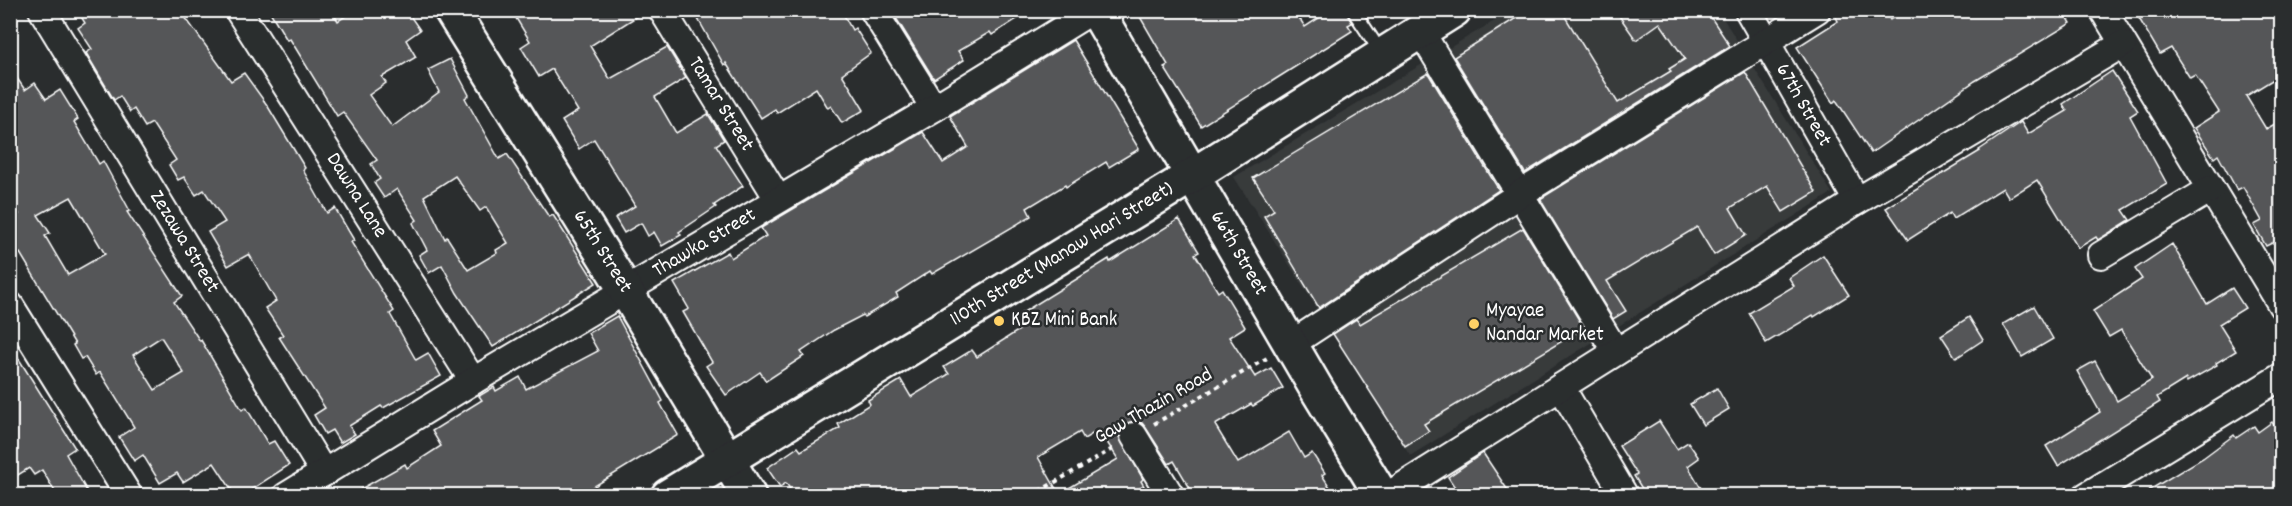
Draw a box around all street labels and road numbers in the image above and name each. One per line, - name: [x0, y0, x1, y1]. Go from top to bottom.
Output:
- street label: Tamar Street: [679, 51, 761, 158]
- street label: 67th Street: [1767, 58, 1838, 153]
- street label: Dawna Lane: [317, 147, 394, 244]
- street label: 110th Street (Manaw Hari Street): [945, 175, 1180, 335]
- street label: Zezawa Street: [141, 185, 227, 300]
- street label: Thawka Street: [647, 201, 763, 286]
- street label: 65th Street: [564, 204, 639, 300]
- street label: 66th Street: [1201, 206, 1275, 302]
- street label: Gaw Thazin Road: [1089, 361, 1219, 453]

